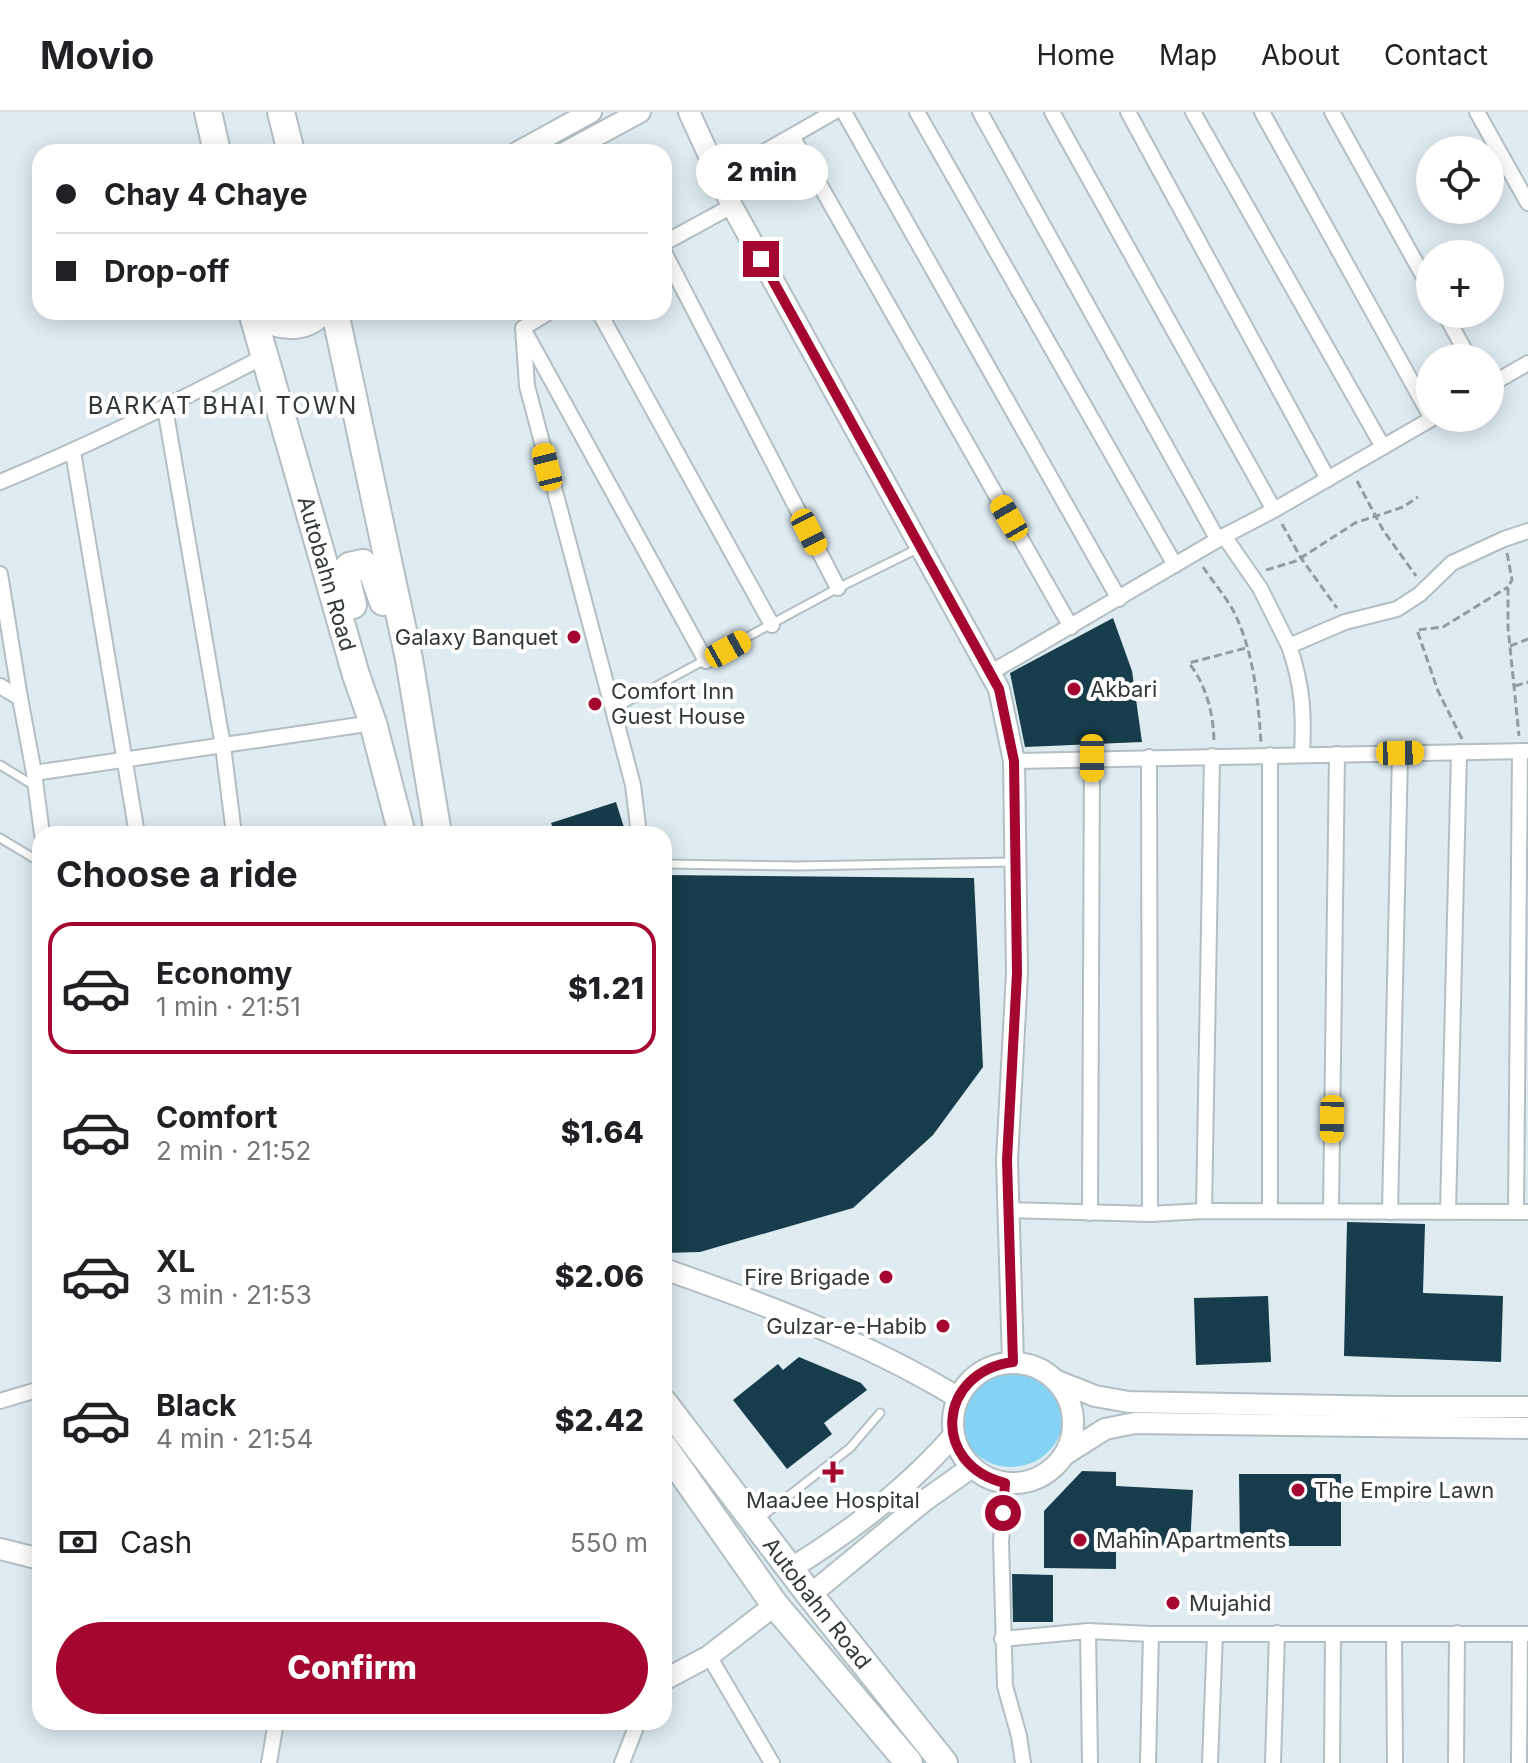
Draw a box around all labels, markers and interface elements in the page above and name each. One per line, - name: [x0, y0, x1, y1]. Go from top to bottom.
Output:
- text: Movio: [40, 32, 154, 78]
- text: Home: [1036, 38, 1115, 72]
- text: Map: [1159, 38, 1217, 72]
- text: About: [1261, 38, 1340, 72]
- text: Contact: [1384, 38, 1488, 72]
- map controls: [1416, 136, 1504, 432]
- button: locate: [1416, 136, 1504, 224]
- callout: 2 min: [695, 143, 827, 199]
- text: 2 min: [727, 156, 797, 187]
- text: Chay 4 Chaye: [104, 176, 308, 212]
- button: +: [1416, 240, 1504, 328]
- route end: [743, 241, 779, 277]
- text: Drop-off: [104, 253, 230, 289]
- button: −: [1416, 344, 1504, 432]
- district label: BARKAT BHAI TOWN: [88, 391, 358, 420]
- car: [530, 441, 564, 493]
- car: [987, 491, 1031, 545]
- street label: Autobahn Road: [292, 493, 361, 654]
- car: [787, 505, 831, 559]
- place label: Galaxy Banquet: [395, 624, 558, 650]
- car: [701, 627, 755, 671]
- marker: Galaxy Banquet: [565, 628, 583, 646]
- place label: Akbari: [1090, 676, 1157, 702]
- place label: Comfort Inn Guest House: [611, 678, 745, 729]
- marker: Akbari: [1065, 680, 1083, 698]
- marker: Comfort Inn Guest House: [586, 695, 604, 713]
- car: [1080, 734, 1104, 782]
- car: [1376, 741, 1424, 765]
- text: Choose a ride: [56, 852, 298, 896]
- icon: car: [60, 952, 132, 1024]
- text: Economy: [156, 955, 292, 991]
- text: $1.21: [568, 970, 644, 1006]
- text: 1 min · 21:51: [156, 991, 301, 1022]
- car: [1320, 1095, 1344, 1143]
- icon: car: [60, 1096, 132, 1168]
- text: Comfort: [156, 1099, 277, 1135]
- text: $1.64: [561, 1114, 644, 1150]
- text: 2 min · 21:52: [156, 1135, 311, 1166]
- icon: car: [60, 1240, 132, 1312]
- text: XL: [156, 1243, 195, 1279]
- text: $2.06: [555, 1258, 644, 1294]
- place label: Fire Brigade: [744, 1264, 870, 1290]
- marker: Fire Brigade: [877, 1268, 895, 1286]
- text: 3 min · 21:53: [156, 1279, 312, 1310]
- place label: Gulzar-e-Habib: [766, 1313, 927, 1339]
- marker: Gulzar-e-Habib: [934, 1317, 952, 1335]
- icon: car: [60, 1384, 132, 1456]
- text: Black: [156, 1387, 236, 1423]
- text: $2.42: [555, 1402, 644, 1438]
- text: 4 min · 21:54: [156, 1423, 313, 1454]
- marker: MaaJee Hospital: [822, 1461, 844, 1483]
- place label: The Empire Lawn: [1314, 1477, 1494, 1503]
- marker: The Empire Lawn: [1289, 1481, 1307, 1499]
- place label: MaaJee Hospital: [746, 1487, 920, 1513]
- route start: [985, 1495, 1021, 1531]
- icon: cash: [56, 1520, 100, 1564]
- text: Cash: [120, 1524, 192, 1560]
- text: 550 m: [570, 1527, 648, 1558]
- place label: Mahin Apartments: [1096, 1527, 1286, 1553]
- marker: Mahin Apartments: [1071, 1531, 1089, 1549]
- street label: Autobahn Road: [758, 1532, 877, 1674]
- place label: Mujahid: [1189, 1590, 1271, 1616]
- marker: Mujahid: [1164, 1594, 1182, 1612]
- button: Confirm: [56, 1622, 648, 1714]

